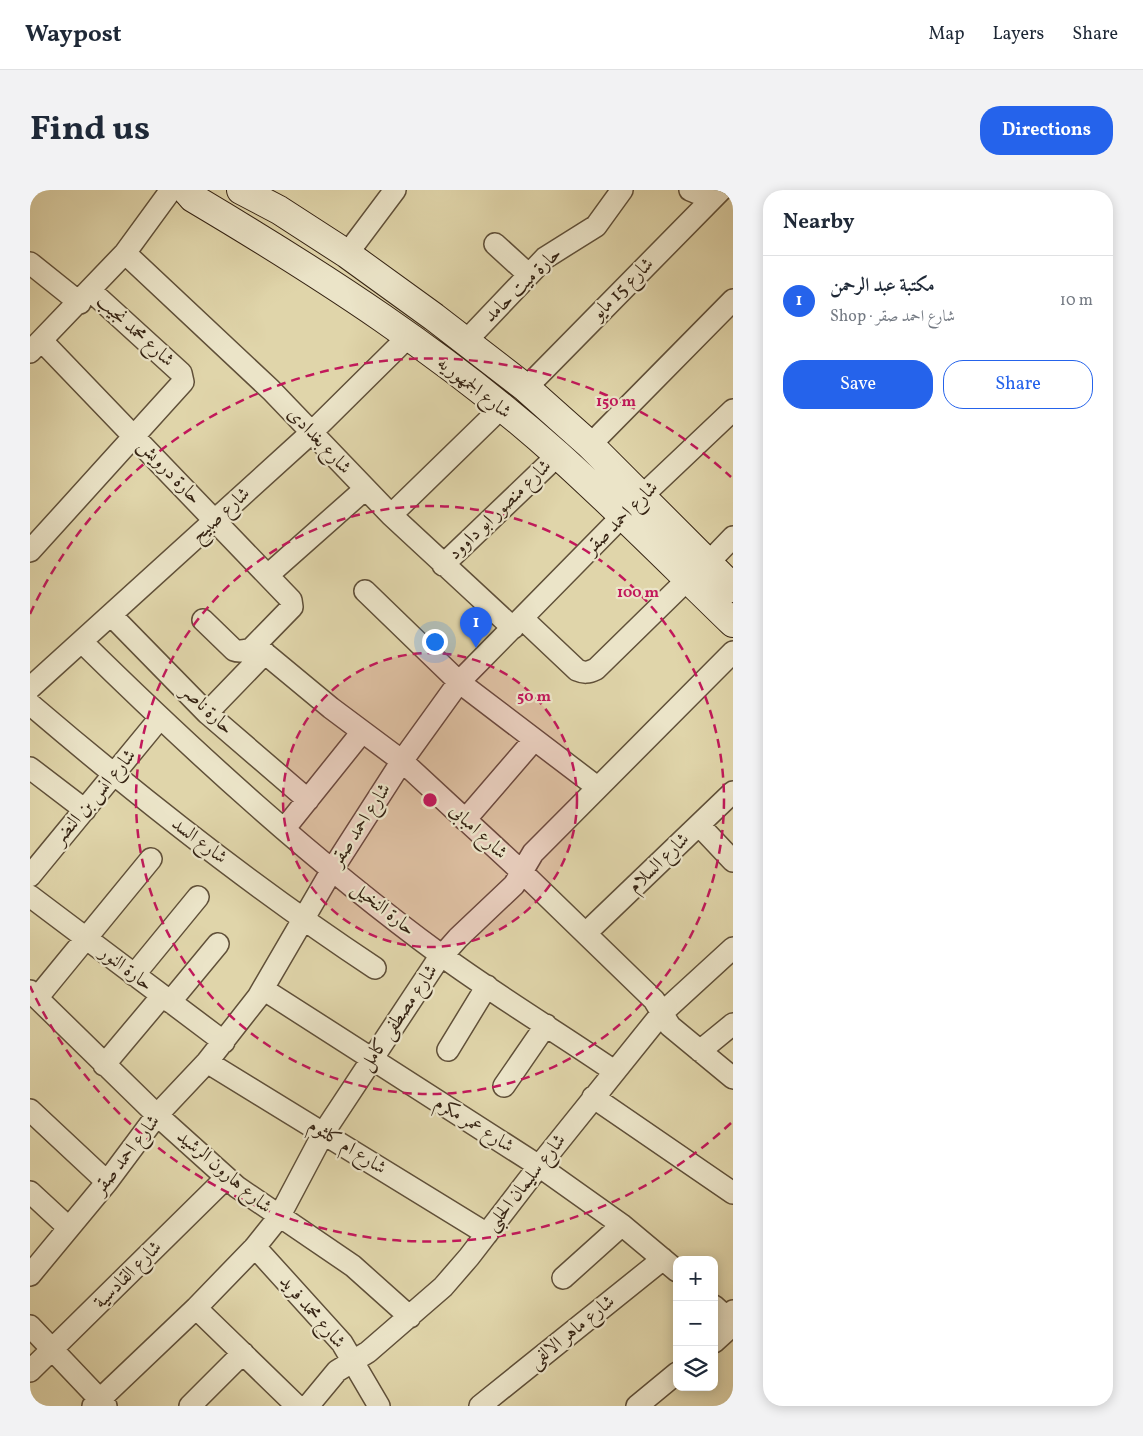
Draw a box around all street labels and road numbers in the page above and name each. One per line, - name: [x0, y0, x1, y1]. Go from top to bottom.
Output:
- street label: حارة ميت حامد: [478, 241, 568, 329]
- street label: شارع 15 مايو: [584, 252, 661, 328]
- street label: شارع محمد نجيب: [90, 289, 180, 374]
- street label: شارع الجمهوريه: [431, 351, 517, 426]
- street label: شارع بغدادى: [280, 402, 357, 481]
- street label: حارة درويش: [131, 433, 207, 511]
- street label: شارع منصور ابو داوود: [442, 454, 558, 567]
- street label: شارع احمد صقر: [578, 475, 665, 563]
- street label: شارع صبيح: [186, 481, 258, 551]
- street label: حارة ناصر: [174, 678, 239, 741]
- street label: شارع انس بن النضر: [46, 744, 143, 853]
- street label: شارع احمد صقر: [323, 778, 398, 874]
- street label: شارع امبابى: [442, 798, 513, 867]
- street label: شارع السد: [165, 811, 232, 871]
- street label: شارع السلام: [622, 827, 697, 900]
- street label: حارة النخيل: [346, 876, 420, 942]
- street label: حارة النور: [92, 939, 158, 998]
- street label: شارع مصطفى كامل: [354, 959, 445, 1077]
- street label: شارع عمر مكرم: [428, 1090, 519, 1161]
- street label: شارع احمد صقر: [86, 1110, 167, 1202]
- street label: شارع ام كلثوم: [302, 1113, 391, 1183]
- street label: شارع هارون الرشيد: [170, 1124, 277, 1221]
- street label: شارع سليمان الحلبى: [480, 1129, 573, 1238]
- street label: شارع القادسية: [88, 1235, 169, 1316]
- street label: شارع محمد فريد: [272, 1270, 351, 1355]
- street label: شارع ماهر الالفى: [523, 1289, 621, 1376]

